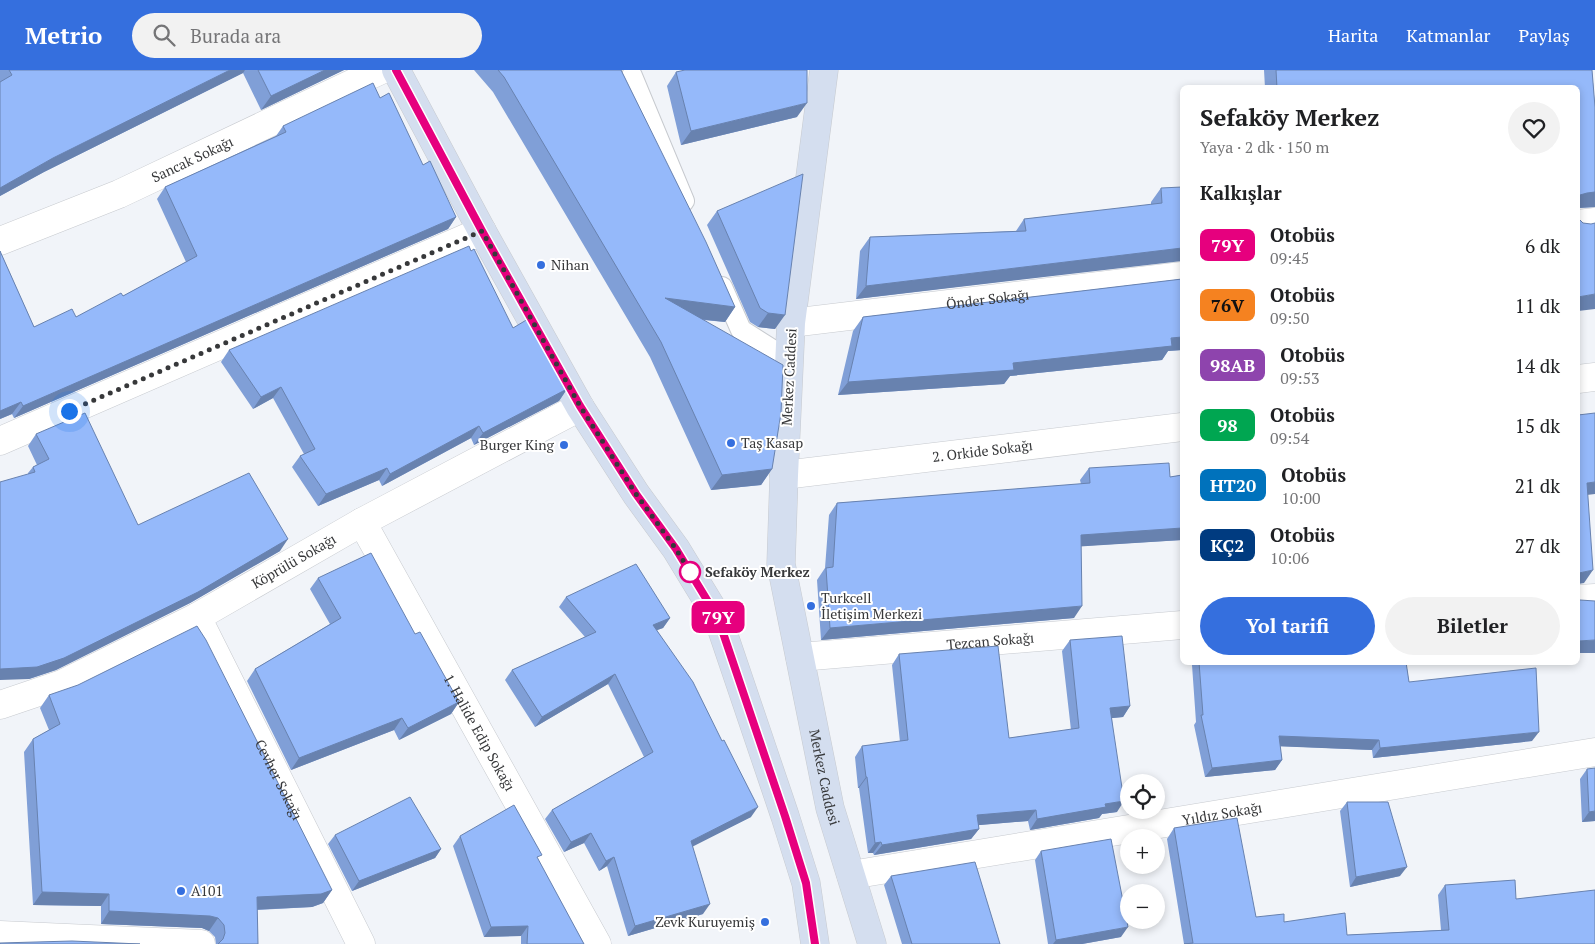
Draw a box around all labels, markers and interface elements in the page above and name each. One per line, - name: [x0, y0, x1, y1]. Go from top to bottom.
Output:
- search box: [132, 13, 482, 58]
- text: Metrio: [25, 19, 102, 51]
- icon: search: [150, 21, 178, 49]
- text: Burada ara: [190, 23, 281, 48]
- text: Harita: [1328, 23, 1378, 47]
- text: Katmanlar: [1406, 23, 1490, 47]
- text: Paylaş: [1518, 23, 1570, 47]
- text: Sefaköy Merkez: [1200, 101, 1379, 133]
- button: heart: [1508, 102, 1560, 154]
- street label: Sancak Sokağı: [148, 131, 236, 186]
- text: Yaya · 2 dk · 150 m: [1200, 136, 1329, 158]
- text: Kalkışlar: [1200, 180, 1282, 205]
- text: Otobüs: [1270, 222, 1335, 247]
- text: 79Y: [1211, 233, 1244, 257]
- text: 6 dk: [1525, 233, 1560, 258]
- text: 09:45: [1270, 247, 1309, 269]
- place label: Nihan: [551, 255, 590, 274]
- marker: Nihan: [535, 259, 547, 271]
- text: Otobüs: [1270, 282, 1335, 307]
- street label: Önder Sokağı: [945, 284, 1030, 313]
- text: 76V: [1211, 293, 1244, 317]
- text: 11 dk: [1515, 293, 1560, 318]
- text: 09:50: [1270, 307, 1309, 329]
- street label: Merkez Caddesi: [776, 328, 801, 426]
- text: Otobüs: [1280, 342, 1345, 367]
- text: 98AB: [1210, 353, 1255, 377]
- text: 14 dk: [1515, 353, 1560, 378]
- text: 09:53: [1280, 367, 1320, 389]
- your location: [57, 399, 82, 424]
- text: Otobüs: [1270, 402, 1335, 427]
- text: 98: [1217, 413, 1238, 437]
- text: 15 dk: [1515, 413, 1560, 438]
- text: 09:54: [1270, 427, 1309, 449]
- place label: Taş Kasap: [741, 433, 803, 452]
- place label: Burger King: [480, 435, 555, 454]
- street label: 2. Orkide Sokağı: [931, 435, 1034, 466]
- marker: Taş Kasap: [725, 437, 737, 449]
- marker: Burger King: [558, 439, 570, 451]
- text: Otobüs: [1281, 462, 1346, 487]
- text: HT20: [1210, 473, 1256, 497]
- text: 21 dk: [1515, 473, 1560, 498]
- text: 10:00: [1281, 487, 1321, 509]
- text: Otobüs: [1270, 522, 1335, 547]
- street label: Köprülü Sokağı: [248, 529, 339, 593]
- text: KÇ2: [1211, 533, 1244, 557]
- text: 27 dk: [1515, 533, 1560, 558]
- text: 10:06: [1270, 547, 1309, 569]
- marker: Sefaköy Merkez: [679, 561, 701, 583]
- place label: Sefaköy Merkez: [705, 562, 810, 581]
- place label: Turkcell İletişim Merkezi: [821, 588, 922, 623]
- button: Yol tarifi: [1200, 597, 1375, 655]
- button: Biletler: [1385, 597, 1560, 655]
- marker: Turkcell İletişim Merkezi: [805, 600, 817, 612]
- line badge: 79Y: [689, 601, 747, 633]
- text: 79Y: [702, 605, 734, 629]
- street label: Tezcan Sokağı: [946, 627, 1035, 654]
- street label: 1. Halide Edip Sokağı: [440, 671, 520, 794]
- street label: Merkez Caddesi: [805, 727, 845, 828]
- street label: Cevher Sokağı: [251, 736, 307, 823]
- map controls: [1120, 774, 1165, 929]
- button: locate: [1120, 774, 1165, 819]
- street label: Yıldız Sokağı: [1180, 797, 1263, 829]
- button: +: [1120, 829, 1165, 874]
- place label: A101: [191, 881, 223, 900]
- button: −: [1120, 884, 1165, 929]
- marker: A101: [175, 885, 187, 897]
- place label: Zevk Kuruyemiş: [655, 912, 755, 931]
- marker: Zevk Kuruyemiş: [759, 916, 771, 928]

